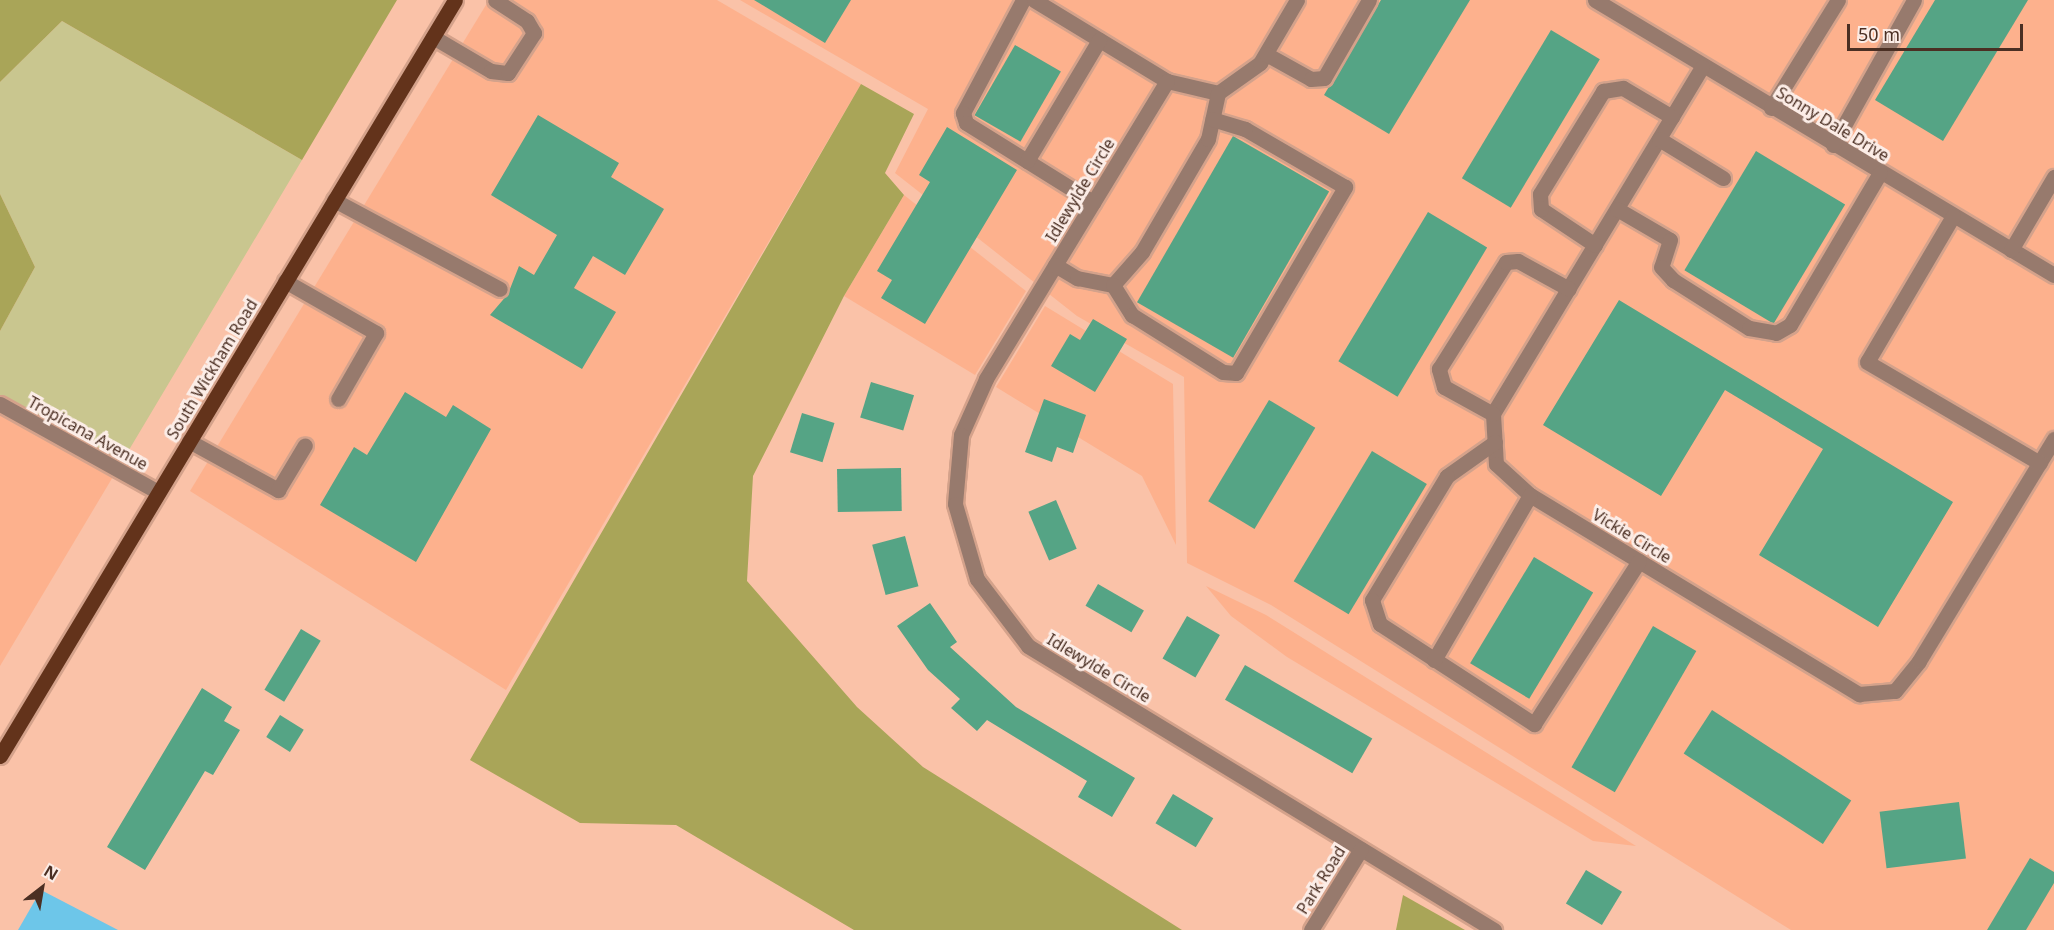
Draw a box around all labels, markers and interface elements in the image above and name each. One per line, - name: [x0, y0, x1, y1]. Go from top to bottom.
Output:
- scale bar: [1850, 12, 2026, 50]
- text: 50 m: [1858, 22, 1900, 46]
- street label: Sonny Dale Drive: [1773, 83, 1893, 165]
- street label: Idlewylde Circle: [1042, 135, 1118, 245]
- street label: South Wickham Road: [163, 296, 261, 442]
- street label: Tropicana Avenue: [25, 392, 151, 474]
- street label: Vickie Circle: [1589, 505, 1675, 567]
- street label: Idlewylde Circle: [1044, 630, 1154, 706]
- street label: Park Road: [1293, 843, 1349, 917]
- north arrow: [12, 858, 72, 918]
- text: N: [40, 860, 63, 885]

